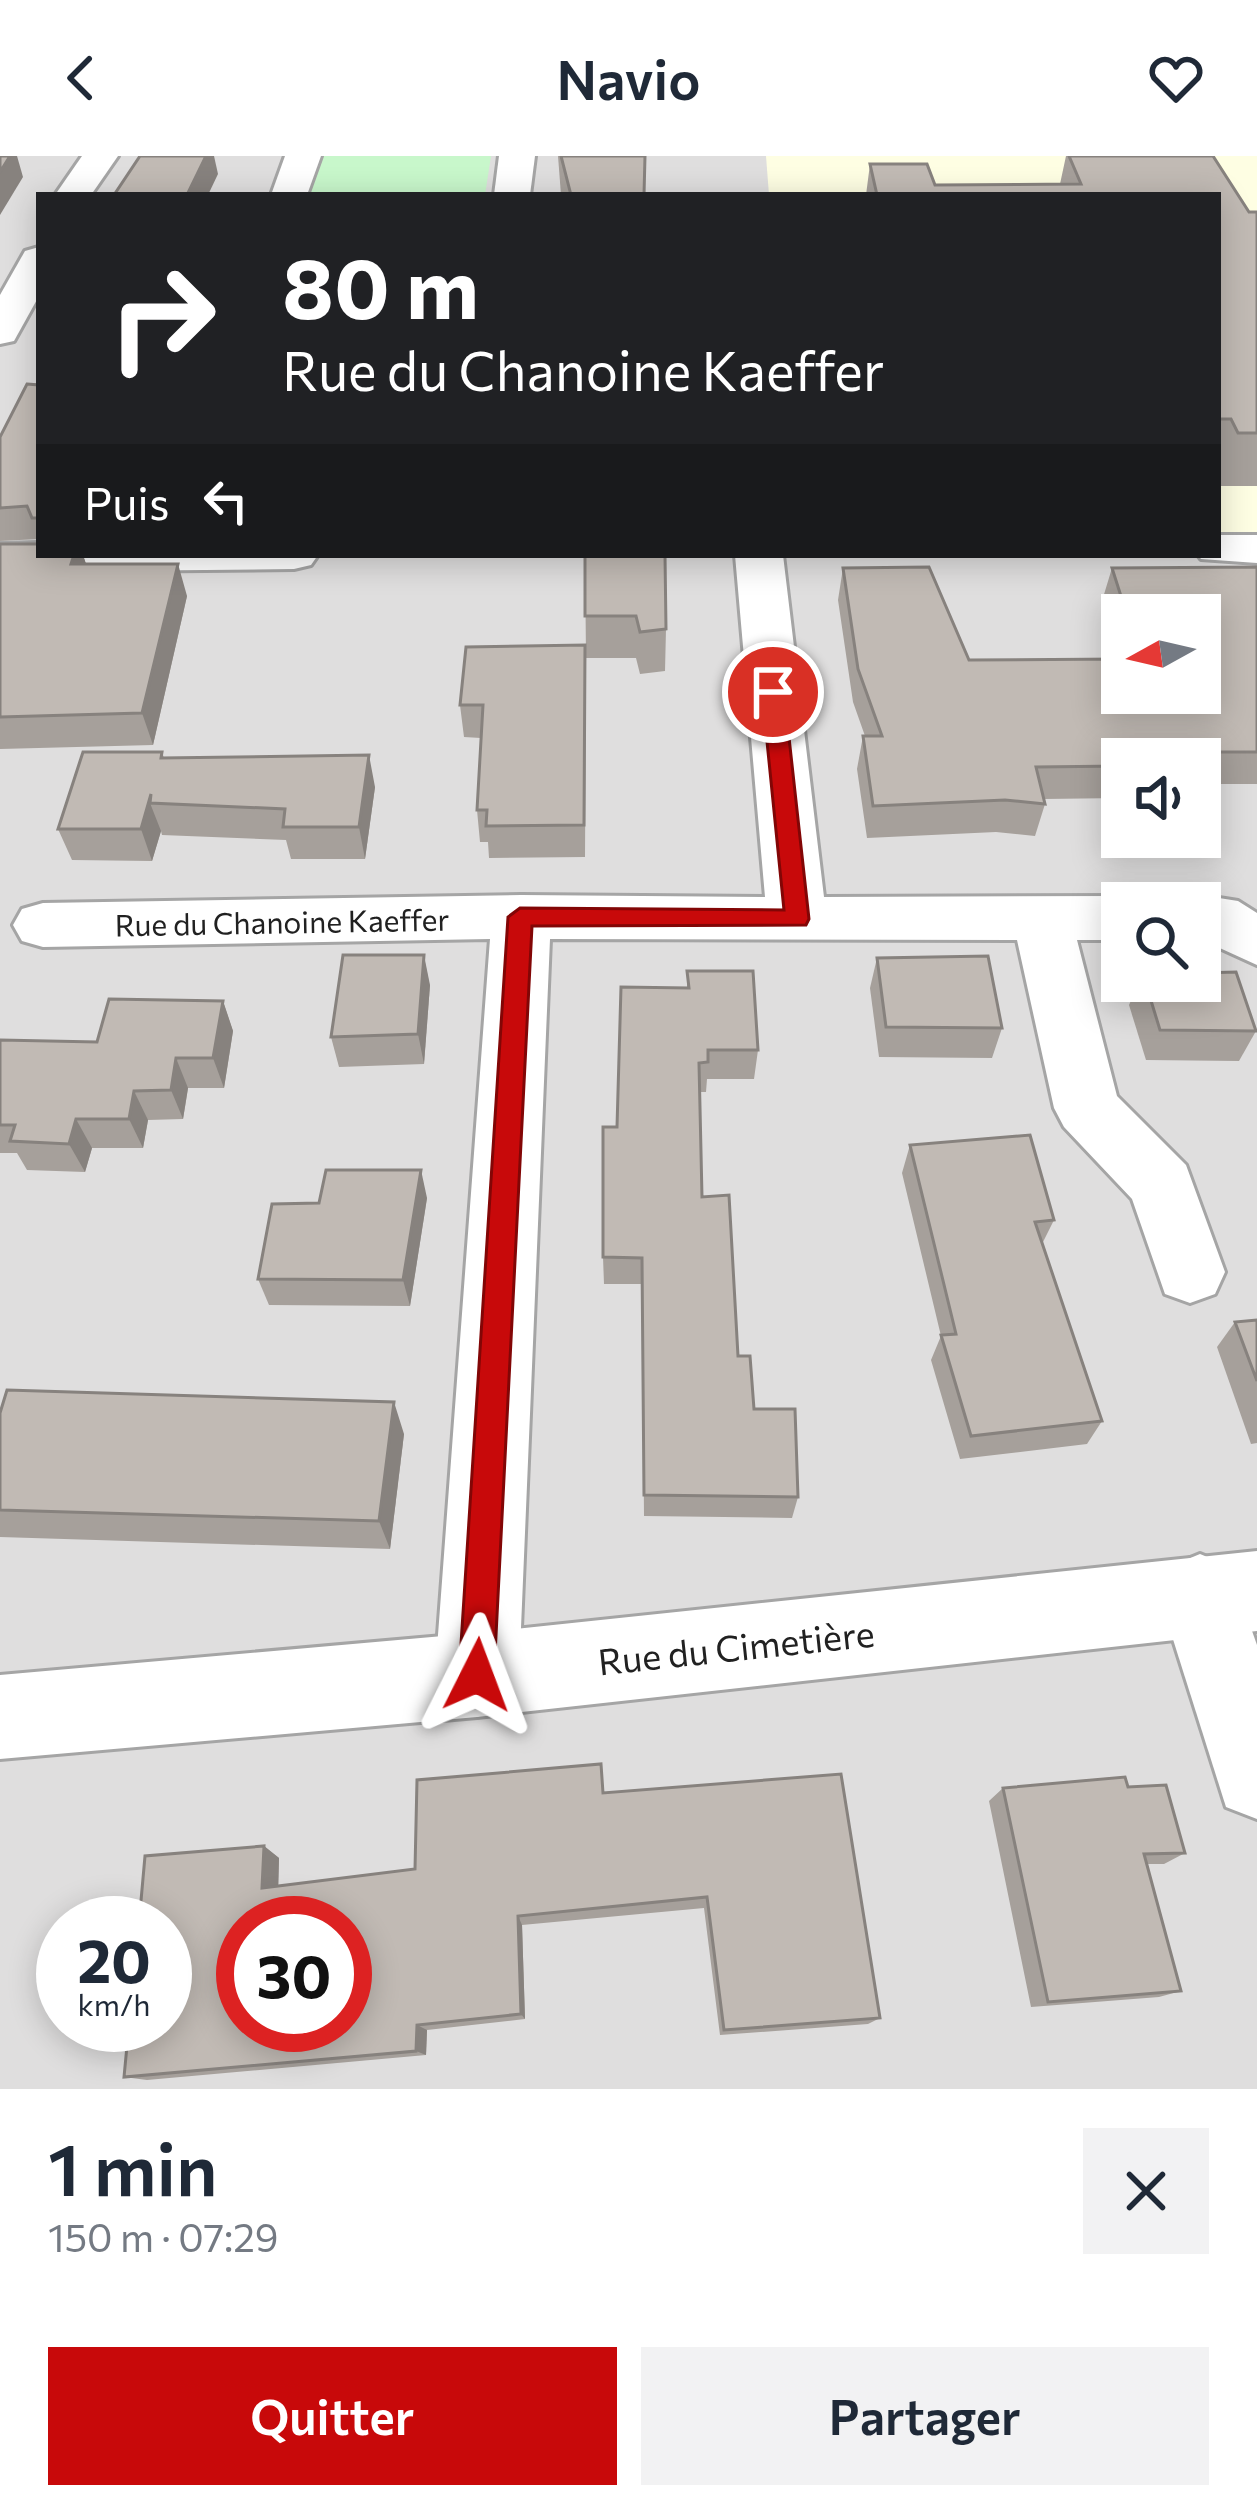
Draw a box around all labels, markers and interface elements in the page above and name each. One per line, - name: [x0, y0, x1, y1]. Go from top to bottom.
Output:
- icon: back: [48, 45, 114, 111]
- text: Navio: [556, 45, 701, 111]
- icon: heart: [1143, 45, 1209, 111]
- text: 80 m: [282, 234, 479, 336]
- icon: right: [84, 240, 240, 396]
- text: Rue du Chanoine Kaeffer: [282, 336, 884, 402]
- icon: left: [193, 468, 259, 534]
- text: Puis: [84, 474, 169, 529]
- north arrow: [1101, 594, 1221, 714]
- map controls: [1101, 594, 1221, 1002]
- pin: [722, 641, 824, 743]
- icon: arrive: [740, 659, 806, 725]
- button: sound: [1101, 738, 1221, 858]
- button: search: [1101, 882, 1221, 1002]
- street label: Rue du Chanoine Kaeffer: [114, 900, 450, 942]
- street label: Rue du Cimetière: [596, 1610, 876, 1682]
- position arrow: [414, 1612, 540, 1738]
- speed limit sign: 30: [216, 1896, 372, 2052]
- text: 20: [77, 1922, 151, 1995]
- text: km/h: [78, 1985, 150, 2022]
- text: 1 min: [48, 2123, 218, 2211]
- button: close: [1083, 2128, 1209, 2254]
- text: 150 m · 07:29: [48, 2212, 278, 2260]
- button: Quitter: [48, 2347, 617, 2485]
- button: Partager: [641, 2347, 1209, 2485]

